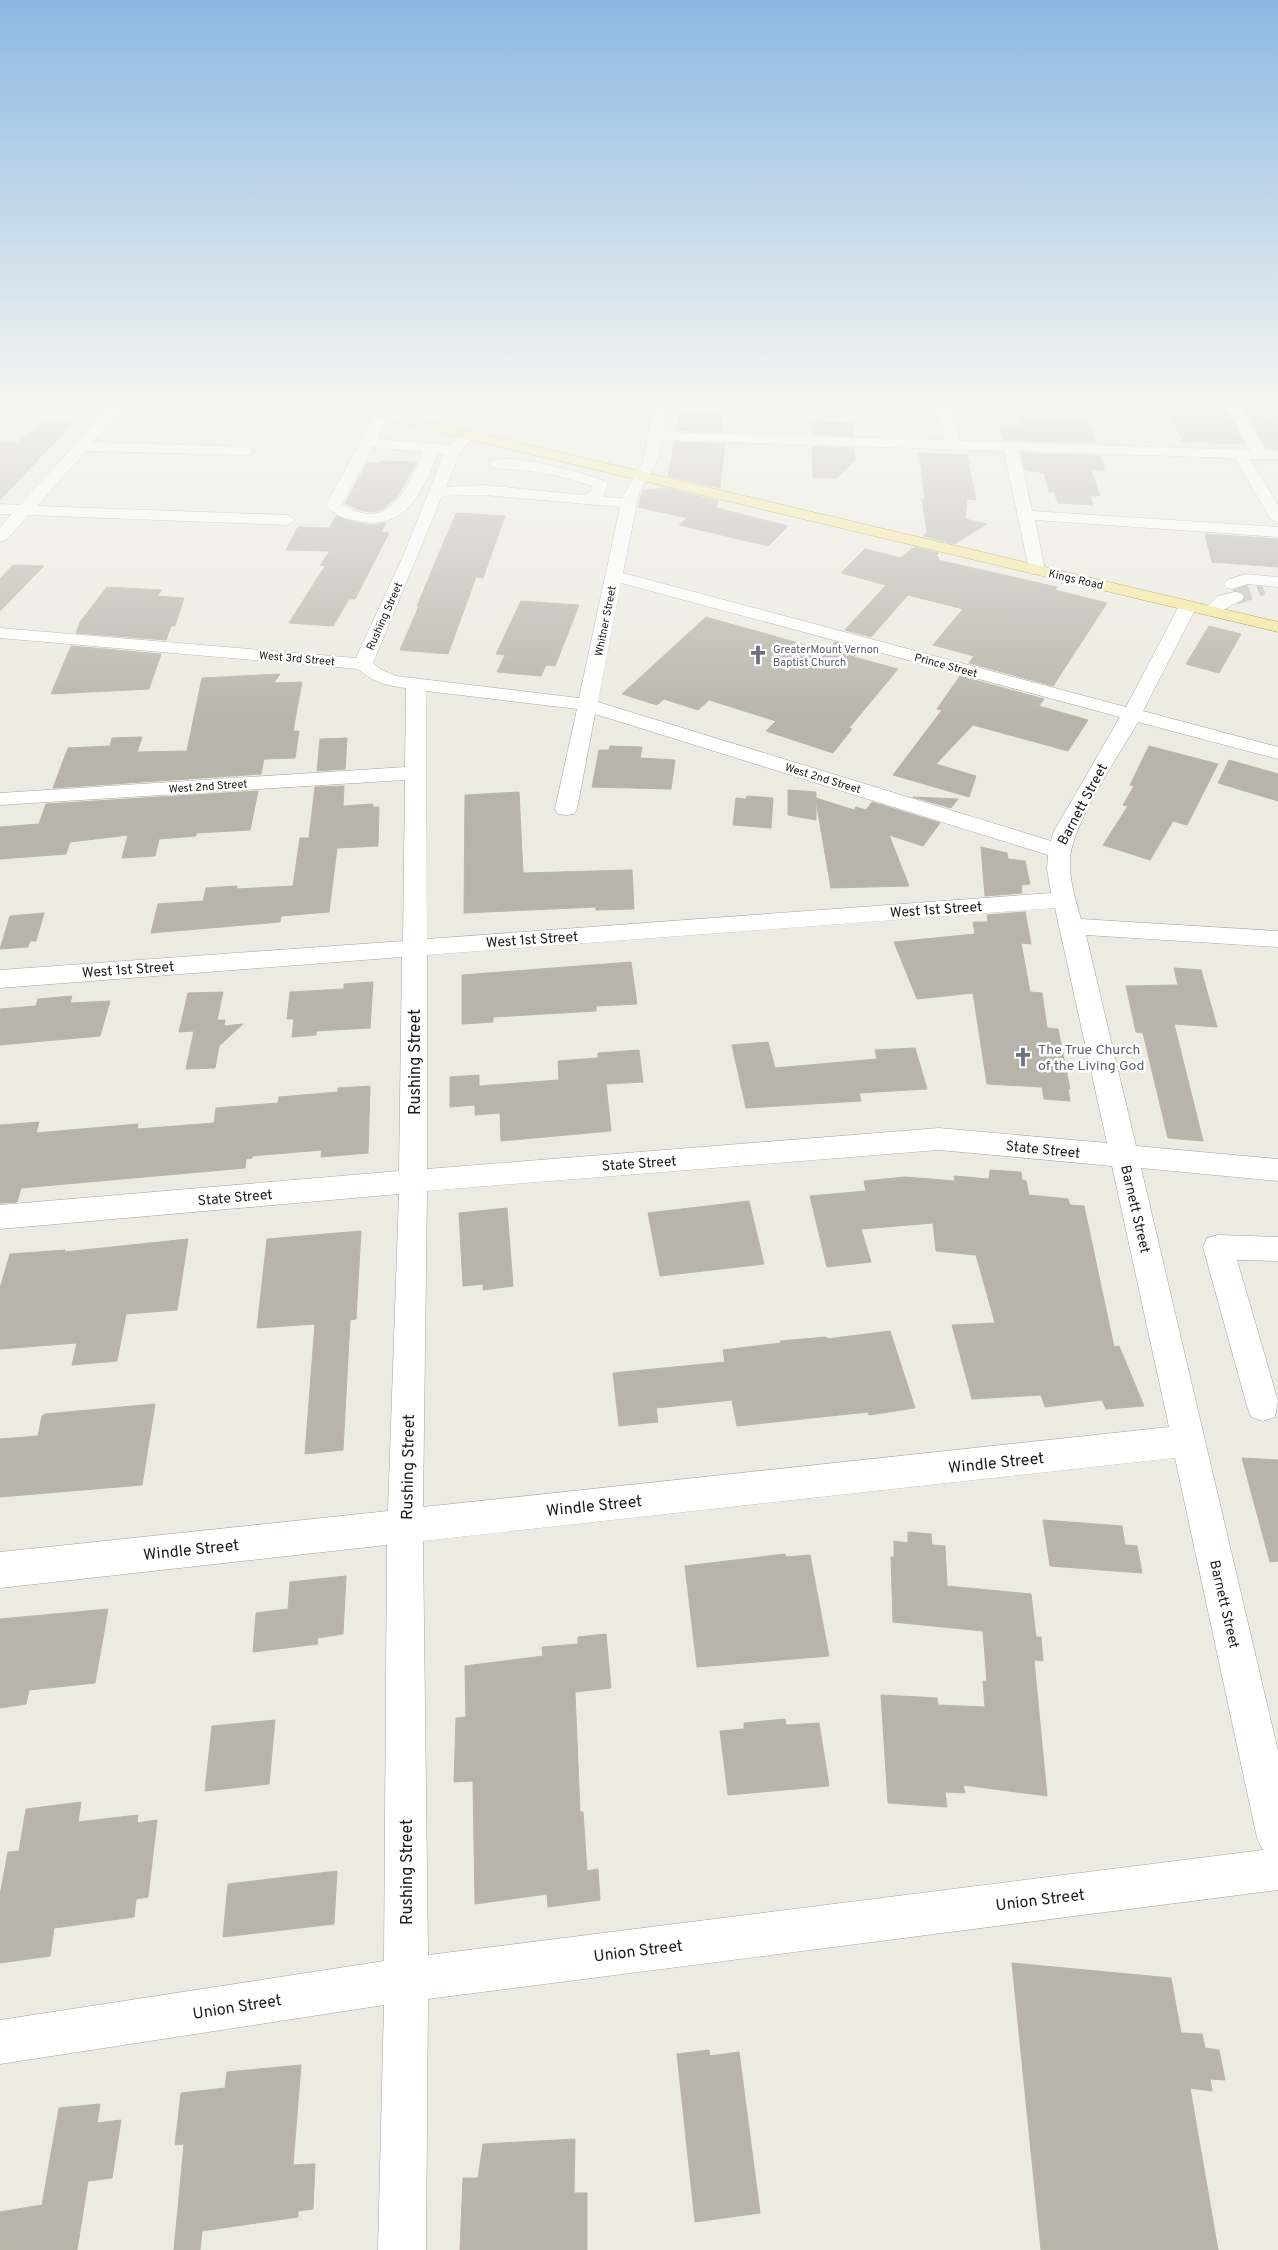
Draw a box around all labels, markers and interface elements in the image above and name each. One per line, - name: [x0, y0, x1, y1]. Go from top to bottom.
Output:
- street label: Kings Road: [1047, 567, 1105, 593]
- street label: Rushing Street: [364, 580, 406, 653]
- street label: Whitner Street: [592, 585, 620, 658]
- place label: GreaterMount Vernon Baptist Church: [773, 643, 879, 670]
- church icon: GreaterMount Vernon Baptist Church: [747, 644, 769, 666]
- street label: West 3rd Street: [258, 649, 336, 669]
- street label: Prince Street: [913, 651, 979, 681]
- street label: West 2nd Street: [783, 761, 862, 797]
- street label: Barnett Street: [1055, 761, 1112, 848]
- street label: West 2nd Street: [168, 777, 248, 797]
- street label: West 1st Street: [889, 899, 983, 922]
- street label: West 1st Street: [485, 929, 579, 952]
- street label: West 1st Street: [81, 959, 175, 982]
- street label: Rushing Street: [406, 1009, 426, 1115]
- place label: The True Church of the Living God: [1038, 1042, 1144, 1075]
- church icon: The True Church of the Living God: [1012, 1046, 1034, 1068]
- street label: State Street: [1005, 1138, 1081, 1163]
- street label: State Street: [601, 1153, 677, 1176]
- street label: Barnett Street: [1116, 1164, 1153, 1255]
- street label: State Street: [197, 1187, 273, 1210]
- street label: Rushing Street: [398, 1414, 420, 1520]
- street label: Windle Street: [947, 1449, 1045, 1479]
- street label: Windle Street: [545, 1492, 643, 1522]
- street label: Windle Street: [142, 1536, 240, 1566]
- street label: Barnett Street: [1205, 1559, 1242, 1650]
- street label: Rushing Street: [398, 1819, 418, 1925]
- street label: Union Street: [994, 1886, 1086, 1916]
- street label: Union Street: [592, 1937, 684, 1967]
- street label: Union Street: [191, 1991, 283, 2025]

